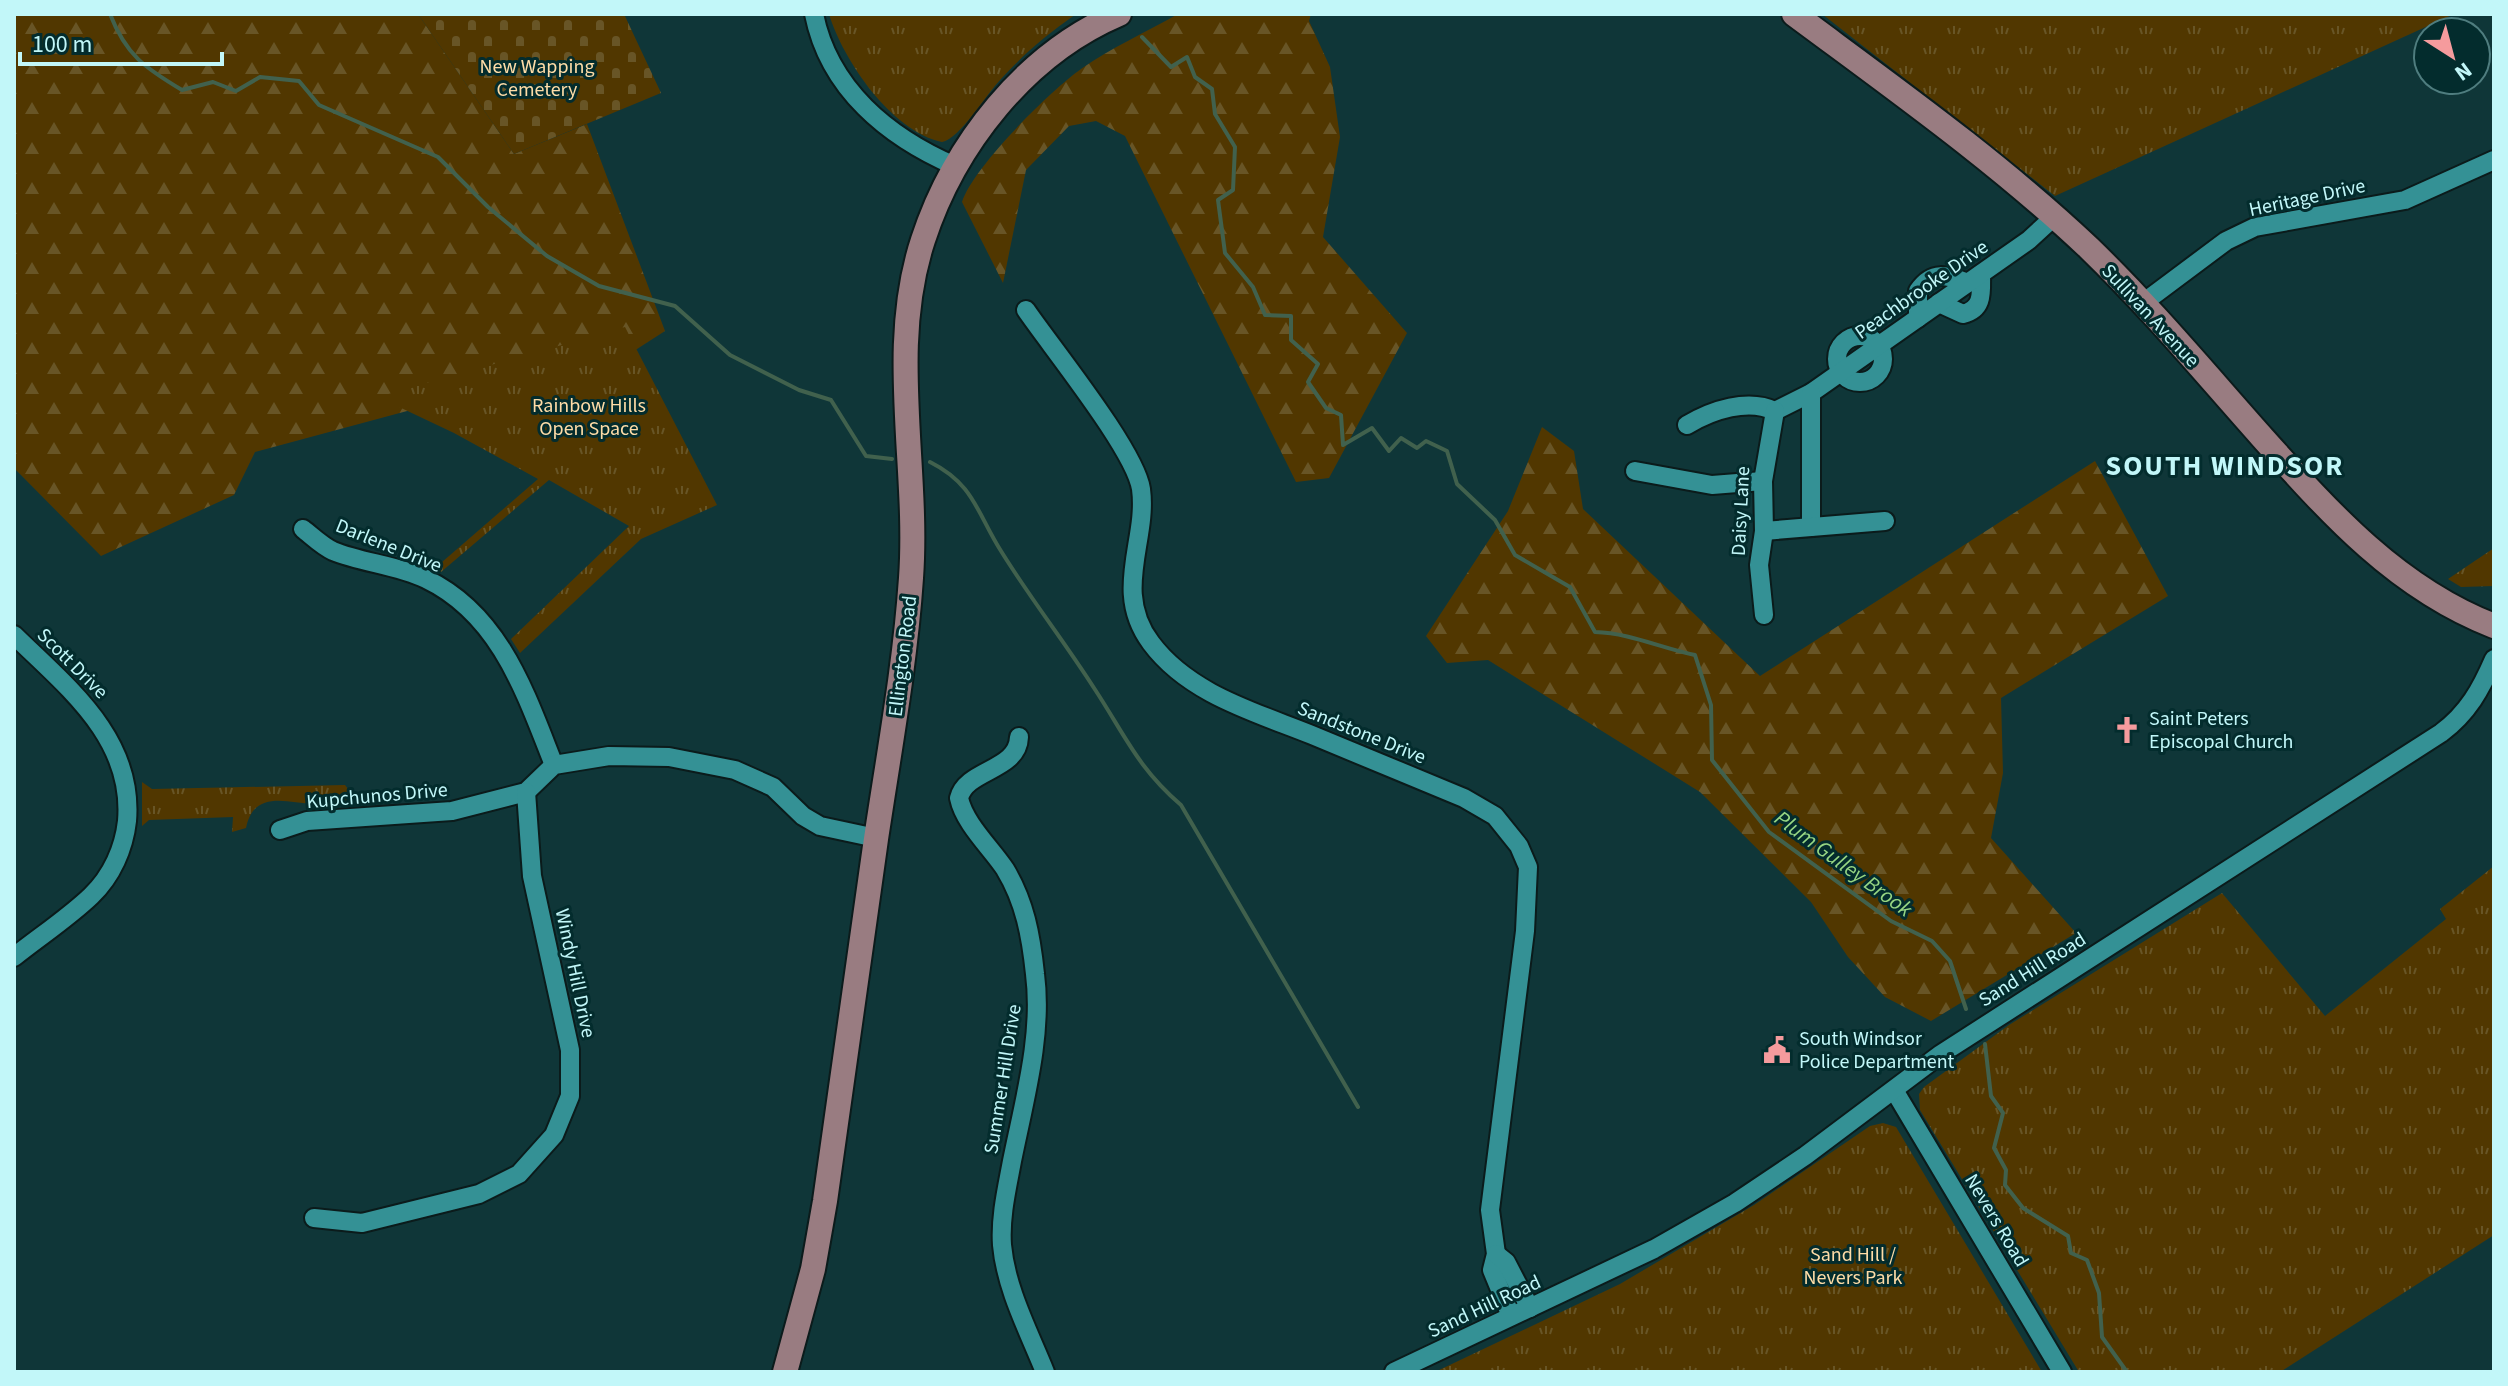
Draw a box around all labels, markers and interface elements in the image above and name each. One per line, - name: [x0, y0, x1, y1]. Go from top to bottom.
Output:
- scale bar: [20, 16, 222, 66]
- north arrow: [2412, 16, 2492, 96]
- text: 100 m: [32, 27, 92, 62]
- park label: New Wapping Cemetery: [480, 53, 594, 104]
- text: N: [2448, 54, 2478, 89]
- street label: Heritage Drive: [2246, 172, 2368, 224]
- street label: Peachbrooke Drive: [1849, 233, 1994, 346]
- street label: Sullivan Avenue: [2095, 258, 2206, 374]
- park label: Rainbow Hills Open Space: [532, 392, 646, 443]
- district label: SOUTH WINDSOR: [2106, 446, 2344, 486]
- street label: Daisy Lane: [1725, 465, 1757, 557]
- street label: Darlene Drive: [331, 512, 446, 580]
- street label: Ellington Road: [882, 594, 924, 718]
- street label: Scott Drive: [30, 622, 114, 706]
- street label: Sandstone Drive: [1293, 694, 1430, 771]
- place label: Saint Peters Episcopal Church: [2149, 705, 2293, 756]
- church icon: Saint Peters Episcopal Church: [2112, 715, 2142, 745]
- street label: Kupchunos Drive: [305, 776, 449, 816]
- water label: Plum Gulley Brook: [1768, 803, 1919, 925]
- street label: Windy Hill Drive: [548, 906, 602, 1041]
- street label: Sand Hill Road: [1973, 926, 2092, 1014]
- street label: Summer Hill Drive: [977, 1002, 1029, 1156]
- place label: South Windsor Police Department: [1799, 1025, 1955, 1076]
- public building icon: South Windsor Police Department: [1762, 1035, 1792, 1065]
- street label: Nevers Road: [1957, 1169, 2035, 1272]
- park label: Sand Hill / Nevers Park: [1804, 1241, 1902, 1292]
- street label: Sand Hill Road: [1423, 1268, 1546, 1345]

